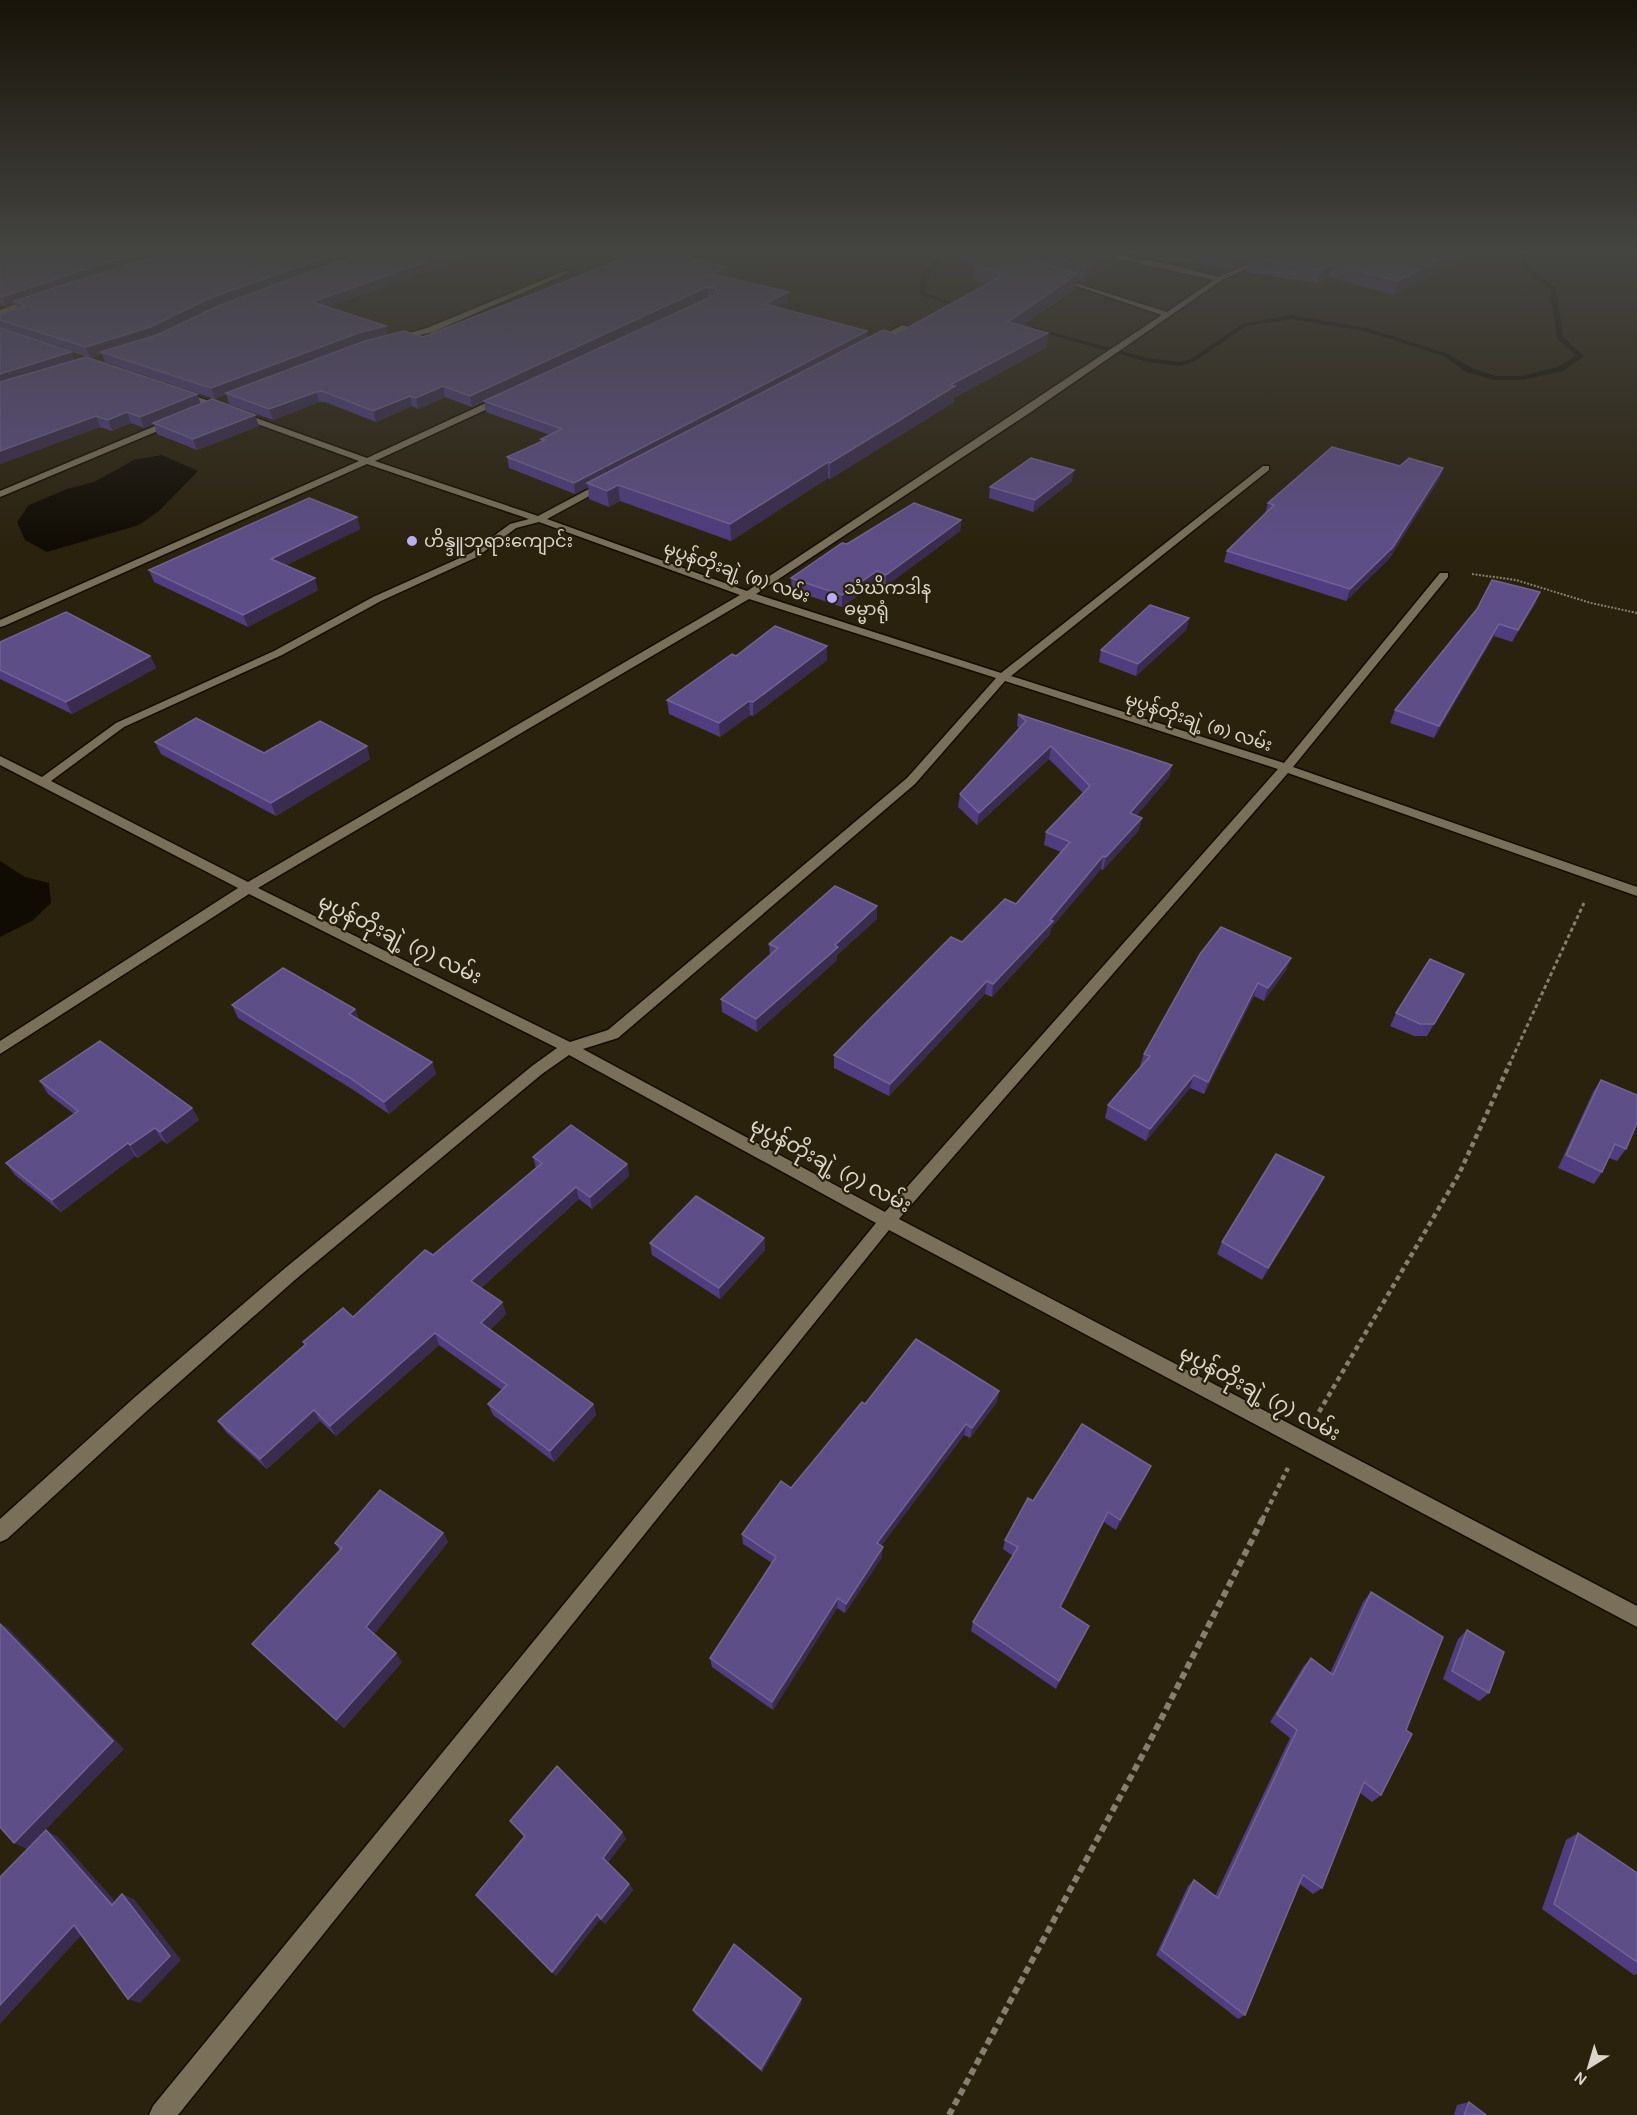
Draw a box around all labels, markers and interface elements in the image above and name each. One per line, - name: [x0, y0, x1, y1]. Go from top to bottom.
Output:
- place label: ဟိန္ဒူဘုရားကျောင်း: [424, 527, 573, 556]
- marker: ဟိန္ဒူဘုရားကျောင်း: [405, 534, 419, 548]
- street label: မုပွန်တိုးချဲ့ (၈) လမ်း: [660, 534, 814, 611]
- place label: သံဃိကဒါန ဓမ္မာရုံ: [844, 574, 931, 624]
- marker: သံဃိကဒါန ဓမ္မာရုံ: [825, 591, 839, 605]
- street label: မုပွန်တိုးချဲ့ (၈) လမ်း: [1121, 685, 1276, 760]
- street label: မုပွန်တိုးချဲ့ (၇) လမ်း: [312, 885, 487, 994]
- street label: မုပွန်တိုးချဲ့ (၇) လမ်း: [744, 1109, 917, 1223]
- street label: မုပွန်တိုးချဲ့ (၇) လမ်း: [1173, 1337, 1346, 1451]
- north arrow: [1559, 2037, 1619, 2097]
- text: N: [1570, 2068, 1591, 2090]

